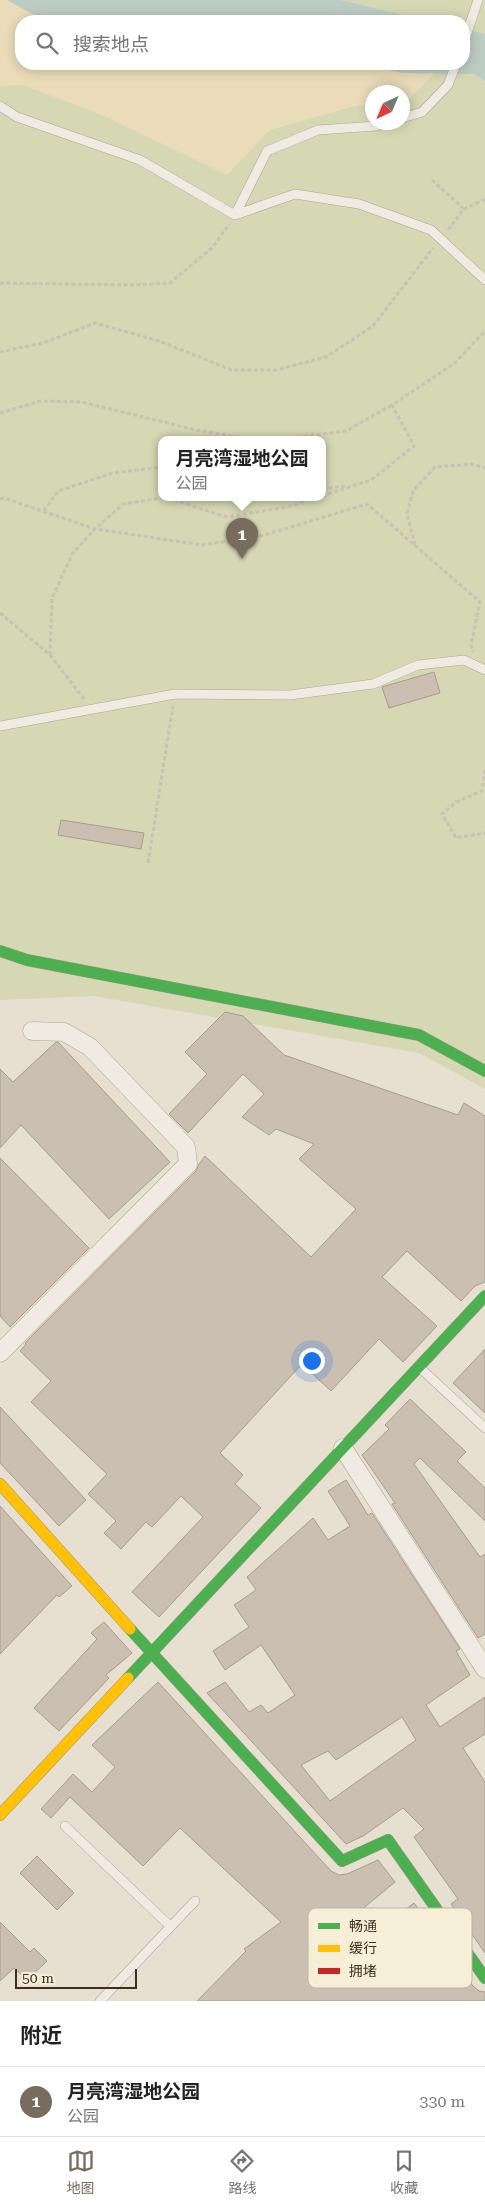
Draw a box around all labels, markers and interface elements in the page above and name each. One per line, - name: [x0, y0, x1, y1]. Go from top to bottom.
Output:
- search box: [15, 15, 470, 70]
- icon: search: [33, 29, 61, 57]
- text: 搜索地点: [73, 33, 149, 56]
- north arrow: [365, 85, 410, 130]
- popup: [158, 436, 326, 501]
- text: 月亮湾湿地公园: [175, 447, 309, 470]
- text: 公园: [175, 474, 208, 493]
- pin: 1: [226, 518, 258, 559]
- your location: [299, 1348, 325, 1374]
- legend: [308, 1908, 472, 1988]
- text: 畅通: [349, 1918, 377, 1934]
- text: 缓行: [349, 1940, 377, 1956]
- text: 拥堵: [349, 1963, 377, 1979]
- scale bar: [15, 1966, 138, 1989]
- text: 50 m: [22, 1970, 54, 1986]
- text: 附近: [20, 2024, 62, 2048]
- text: 月亮湾湿地公园: [67, 2080, 200, 2103]
- text: 1: [32, 2092, 40, 2111]
- text: 330 m: [419, 2092, 465, 2111]
- text: 公园: [67, 2107, 99, 2126]
- tab: 地图: [67, 2147, 95, 2197]
- tab: 路线: [228, 2147, 256, 2197]
- tab: 收藏: [390, 2147, 418, 2197]

